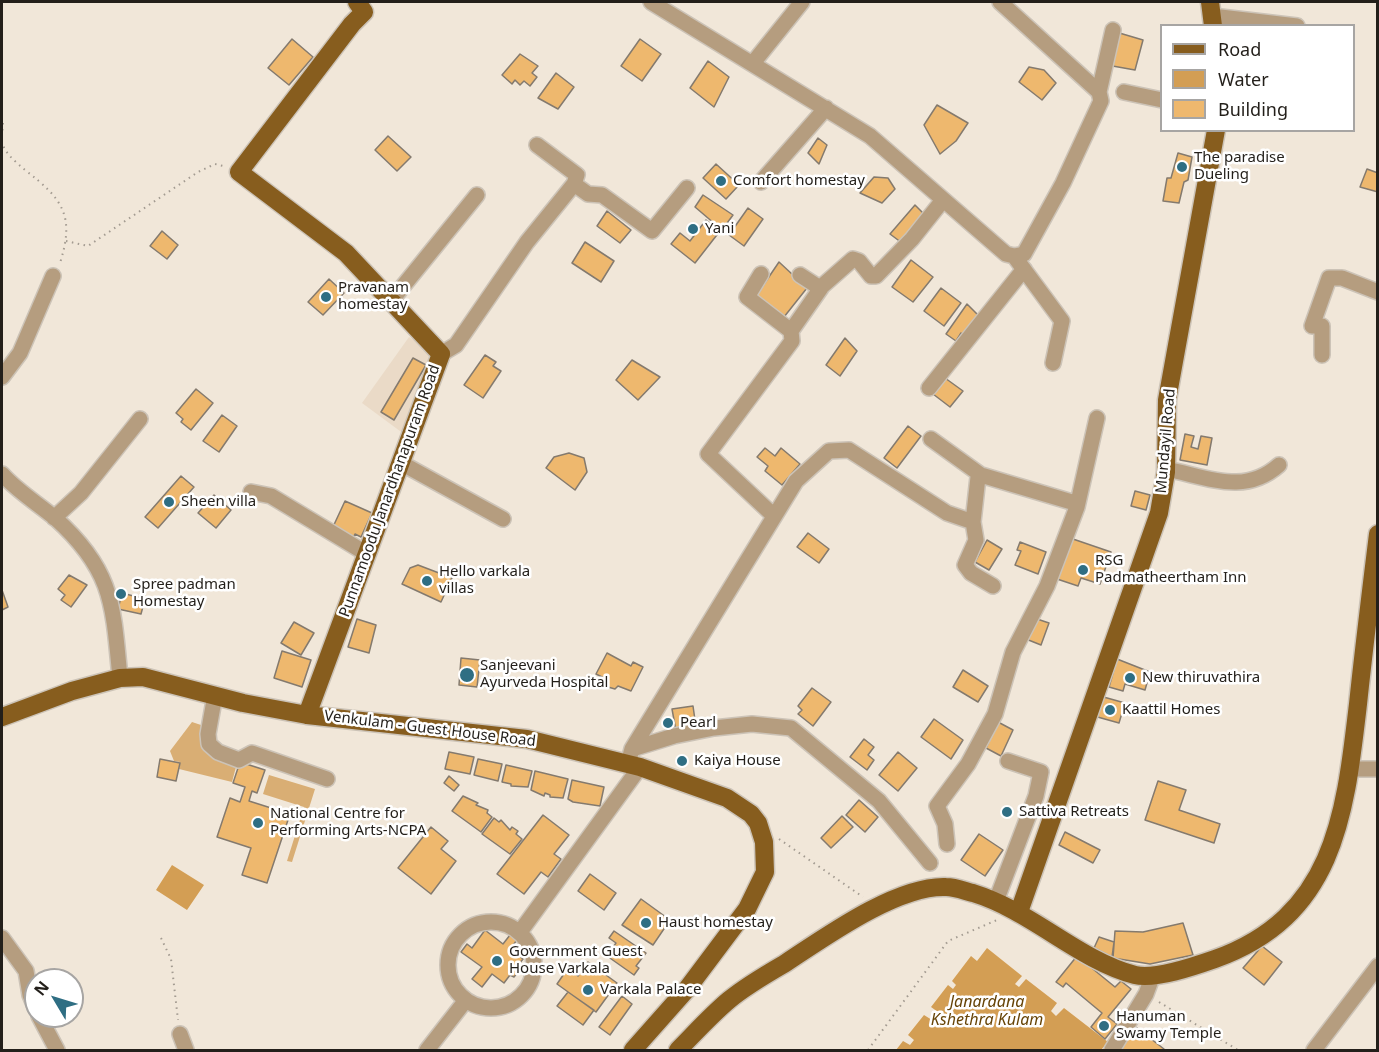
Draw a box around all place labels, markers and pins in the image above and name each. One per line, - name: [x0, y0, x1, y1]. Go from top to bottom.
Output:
- place label: The paradise Dueling: [1194, 149, 1285, 184]
- marker: The paradise Dueling: [1175, 160, 1189, 174]
- place label: Comfort homestay: [733, 172, 865, 190]
- marker: Comfort homestay: [714, 174, 728, 188]
- place label: Yani: [705, 220, 734, 238]
- marker: Yani: [686, 222, 700, 236]
- place label: Pravanam homestay: [338, 279, 409, 314]
- marker: Pravanam homestay: [319, 290, 333, 304]
- place label: Sheen villa: [181, 493, 256, 511]
- marker: Sheen villa: [162, 495, 176, 509]
- place label: RSG Padmatheertham Inn: [1095, 552, 1247, 587]
- place label: Hello varkala villas: [439, 563, 530, 598]
- marker: RSG Padmatheertham Inn: [1076, 563, 1090, 577]
- marker: Hello varkala villas: [420, 574, 434, 588]
- place label: Spree padman Homestay: [133, 576, 236, 611]
- marker: Spree padman Homestay: [114, 587, 128, 601]
- place label: Sanjeevani Ayurveda Hospital: [480, 657, 608, 692]
- marker: Sanjeevani Ayurveda Hospital: [458, 666, 476, 684]
- place label: New thiruvathira: [1142, 669, 1260, 687]
- marker: New thiruvathira: [1123, 671, 1137, 685]
- place label: Kaattil Homes: [1122, 701, 1220, 719]
- marker: Kaattil Homes: [1103, 703, 1117, 717]
- place label: Pearl: [680, 714, 716, 732]
- marker: Pearl: [661, 716, 675, 730]
- place label: Kaiya House: [694, 752, 781, 770]
- marker: Kaiya House: [675, 754, 689, 768]
- place label: Sattiva Retreats: [1019, 803, 1129, 821]
- place label: National Centre for Performing Arts-NCPA: [270, 805, 426, 840]
- marker: Sattiva Retreats: [1000, 805, 1014, 819]
- marker: National Centre for Performing Arts-NCPA: [251, 816, 265, 830]
- place label: Haust homestay: [658, 914, 773, 932]
- marker: Haust homestay: [639, 916, 653, 930]
- place label: Government Guest House Varkala: [509, 943, 643, 978]
- marker: Government Guest House Varkala: [490, 954, 504, 968]
- place label: Varkala Palace: [600, 981, 701, 999]
- marker: Varkala Palace: [581, 983, 595, 997]
- place label: Hanuman Swamy Temple: [1116, 1008, 1221, 1043]
- marker: Hanuman Swamy Temple: [1097, 1019, 1111, 1033]

